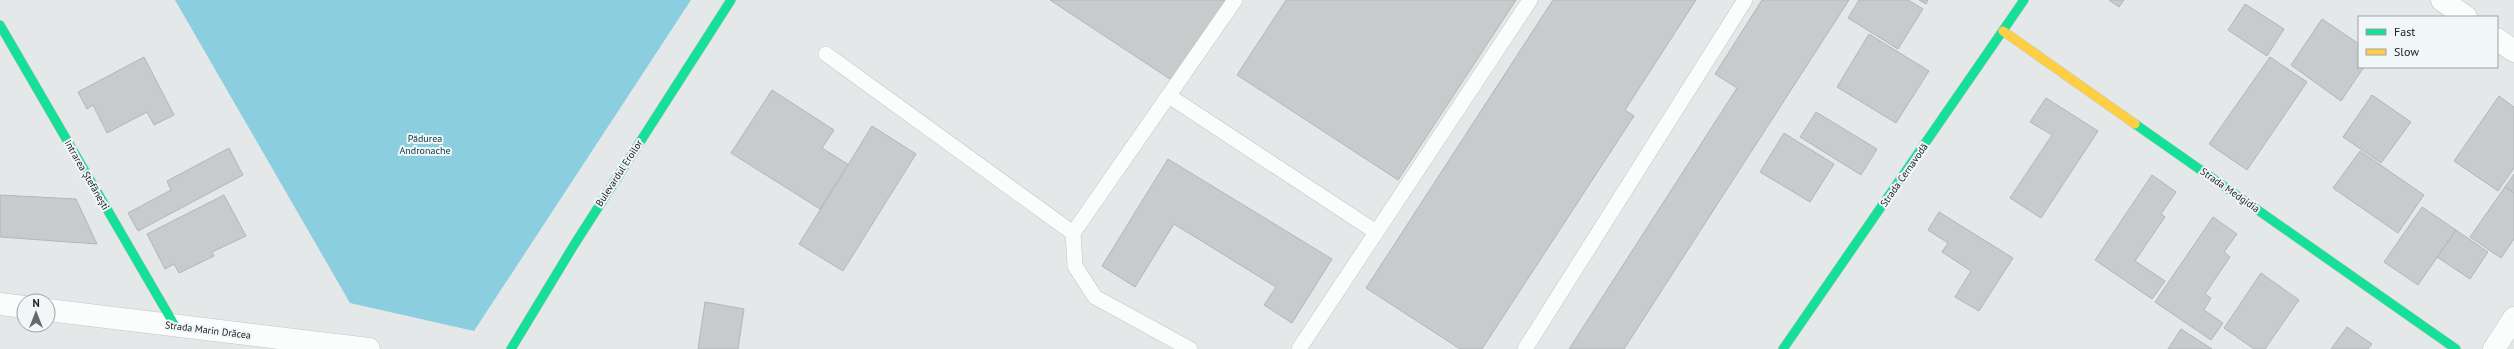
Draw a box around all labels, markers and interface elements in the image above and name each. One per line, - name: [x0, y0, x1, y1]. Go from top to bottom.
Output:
- legend: [2358, 16, 2498, 68]
- text: Fast: [2394, 24, 2415, 39]
- text: Slow: [2394, 44, 2419, 59]
- park label: Pădurea Andronache: [400, 132, 450, 157]
- street label: Bulevardul Eroilor: [593, 137, 646, 209]
- street label: Intrarea Ștefănești: [62, 138, 112, 212]
- street label: Strada Cernavodă: [1877, 141, 1931, 209]
- street label: Strada Medgidia: [2198, 165, 2262, 215]
- north arrow: [16, 293, 56, 333]
- text: N: [32, 296, 40, 310]
- street label: Strada Marin Drăcea: [164, 318, 252, 342]

